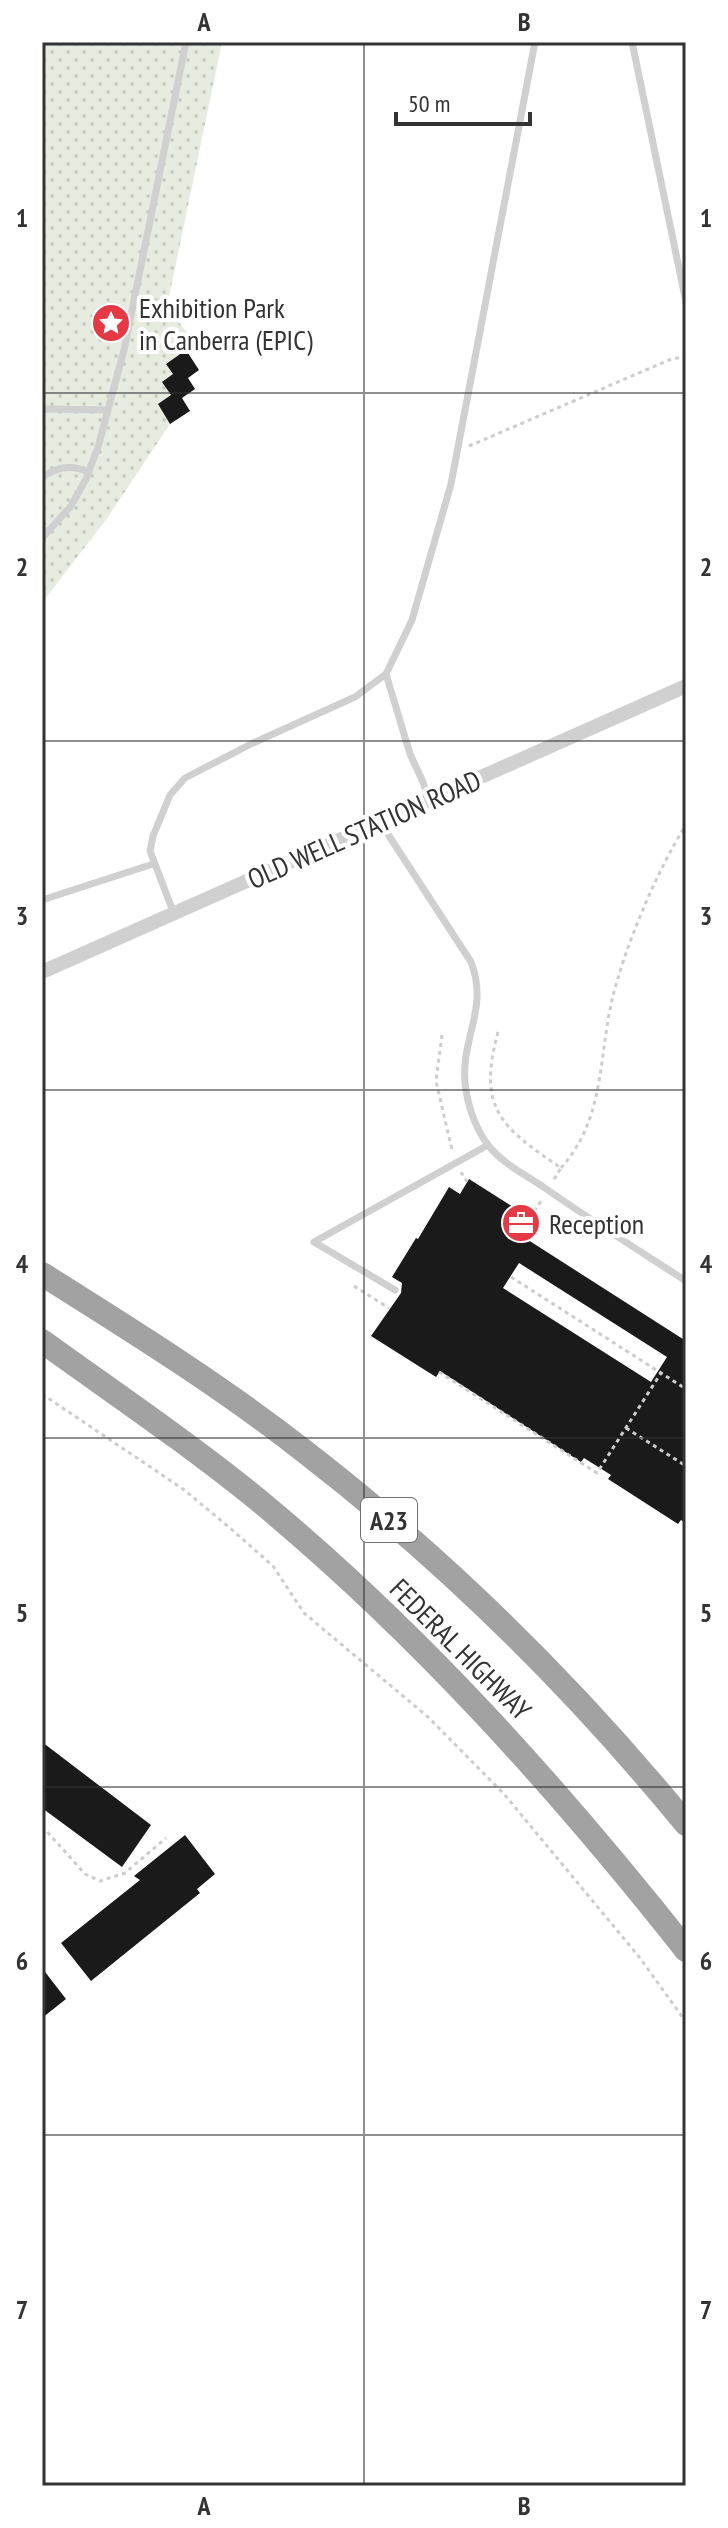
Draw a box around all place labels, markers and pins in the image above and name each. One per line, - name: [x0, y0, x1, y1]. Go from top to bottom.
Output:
- place label: Exhibition Park in Canberra (EPIC): [139, 289, 313, 358]
- place icon: Exhibition Park in Canberra (EPIC): [90, 302, 132, 344]
- office icon: Reception: [500, 1202, 542, 1244]
- place label: Reception: [549, 1205, 644, 1242]

